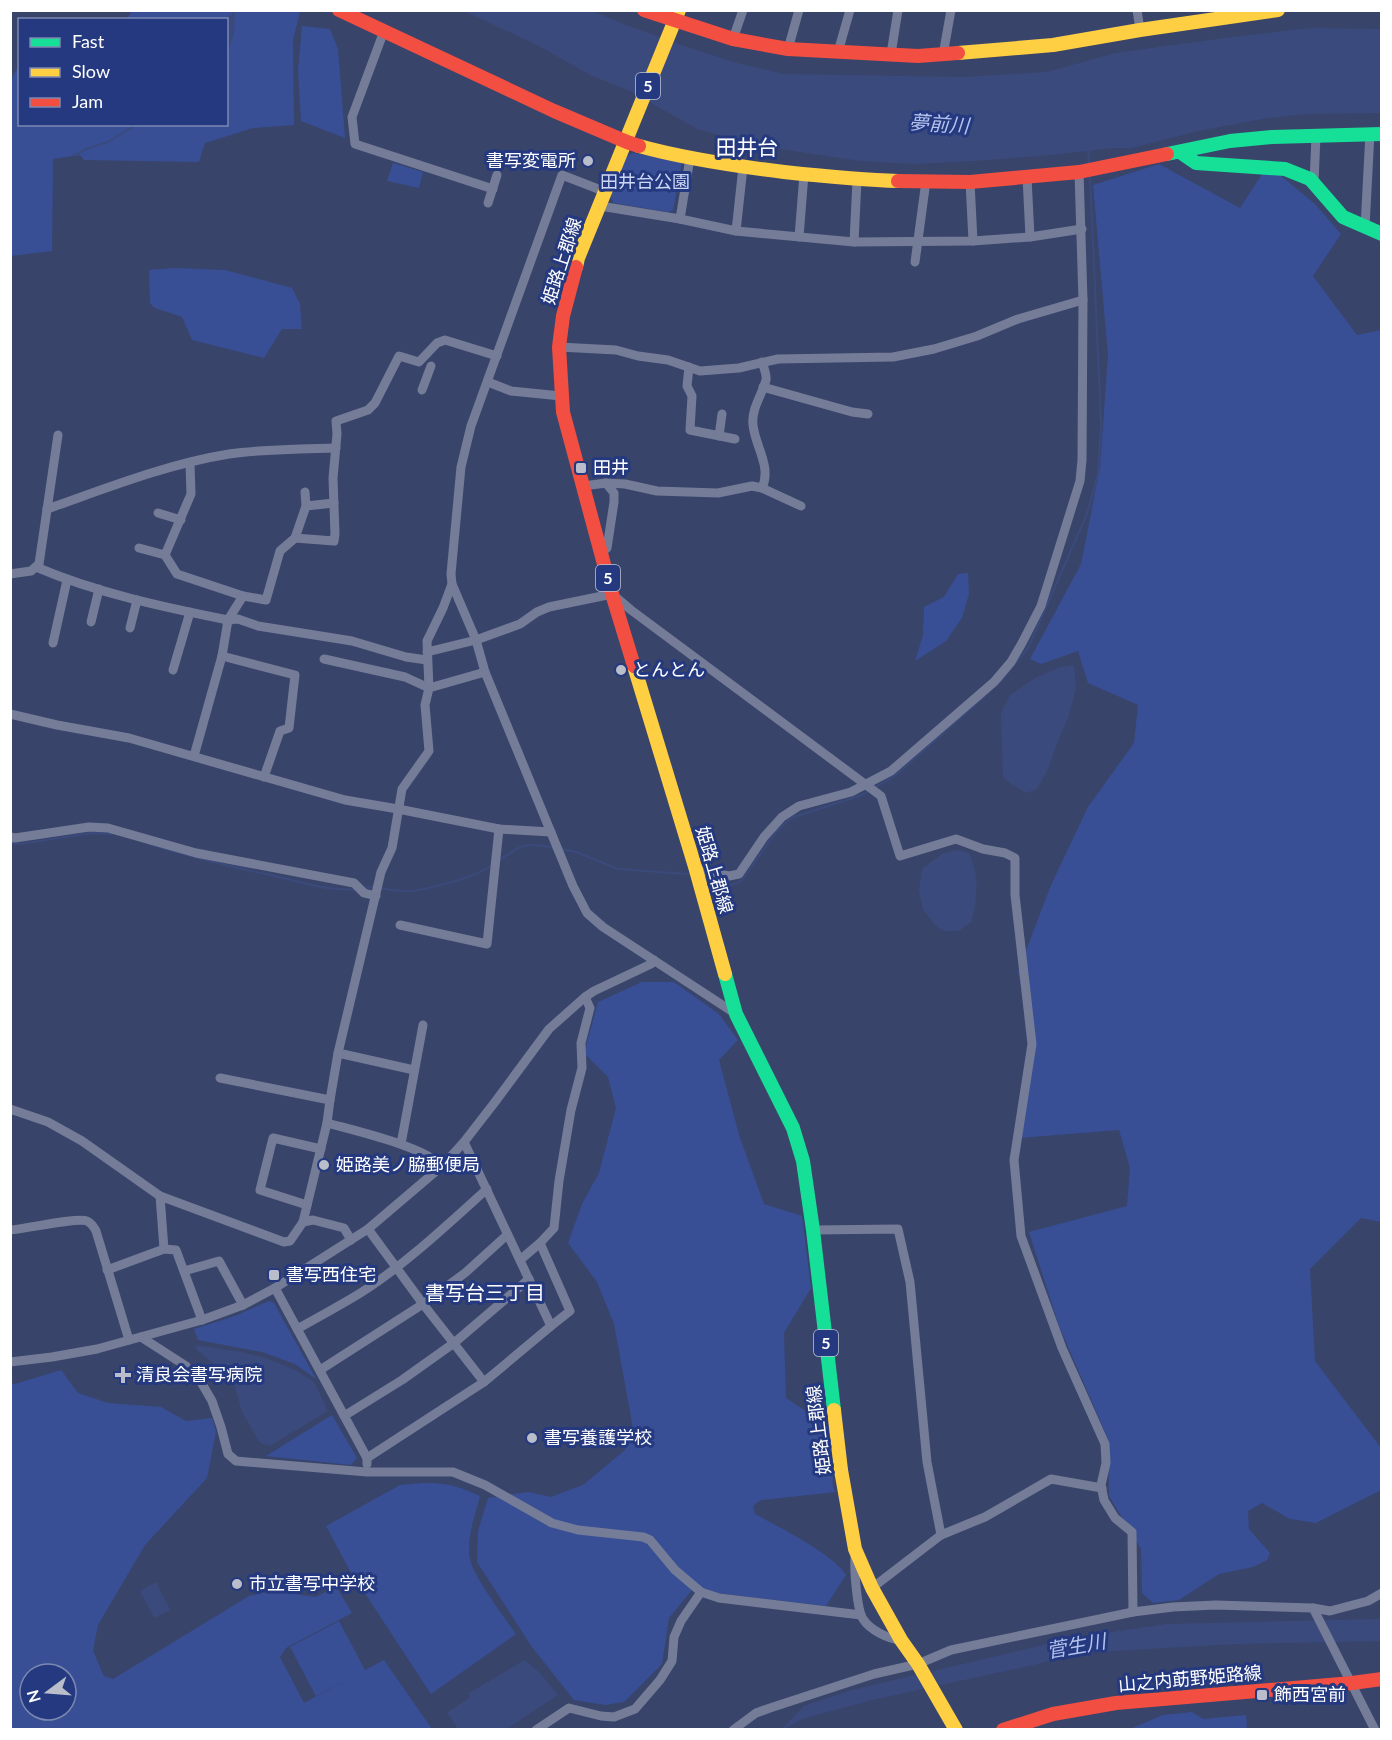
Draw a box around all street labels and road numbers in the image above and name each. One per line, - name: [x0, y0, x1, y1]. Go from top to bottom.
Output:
- road number: 5: [636, 73, 660, 99]
- street label: 姫路上郡線: [537, 214, 585, 307]
- road number: 5: [596, 565, 620, 591]
- street label: 姫路上郡線: [692, 823, 738, 916]
- road number: 5: [814, 1330, 838, 1356]
- street label: 姫路上郡線: [802, 1384, 834, 1476]
- street label: 山之内莇野姫路線: [1117, 1661, 1263, 1695]

